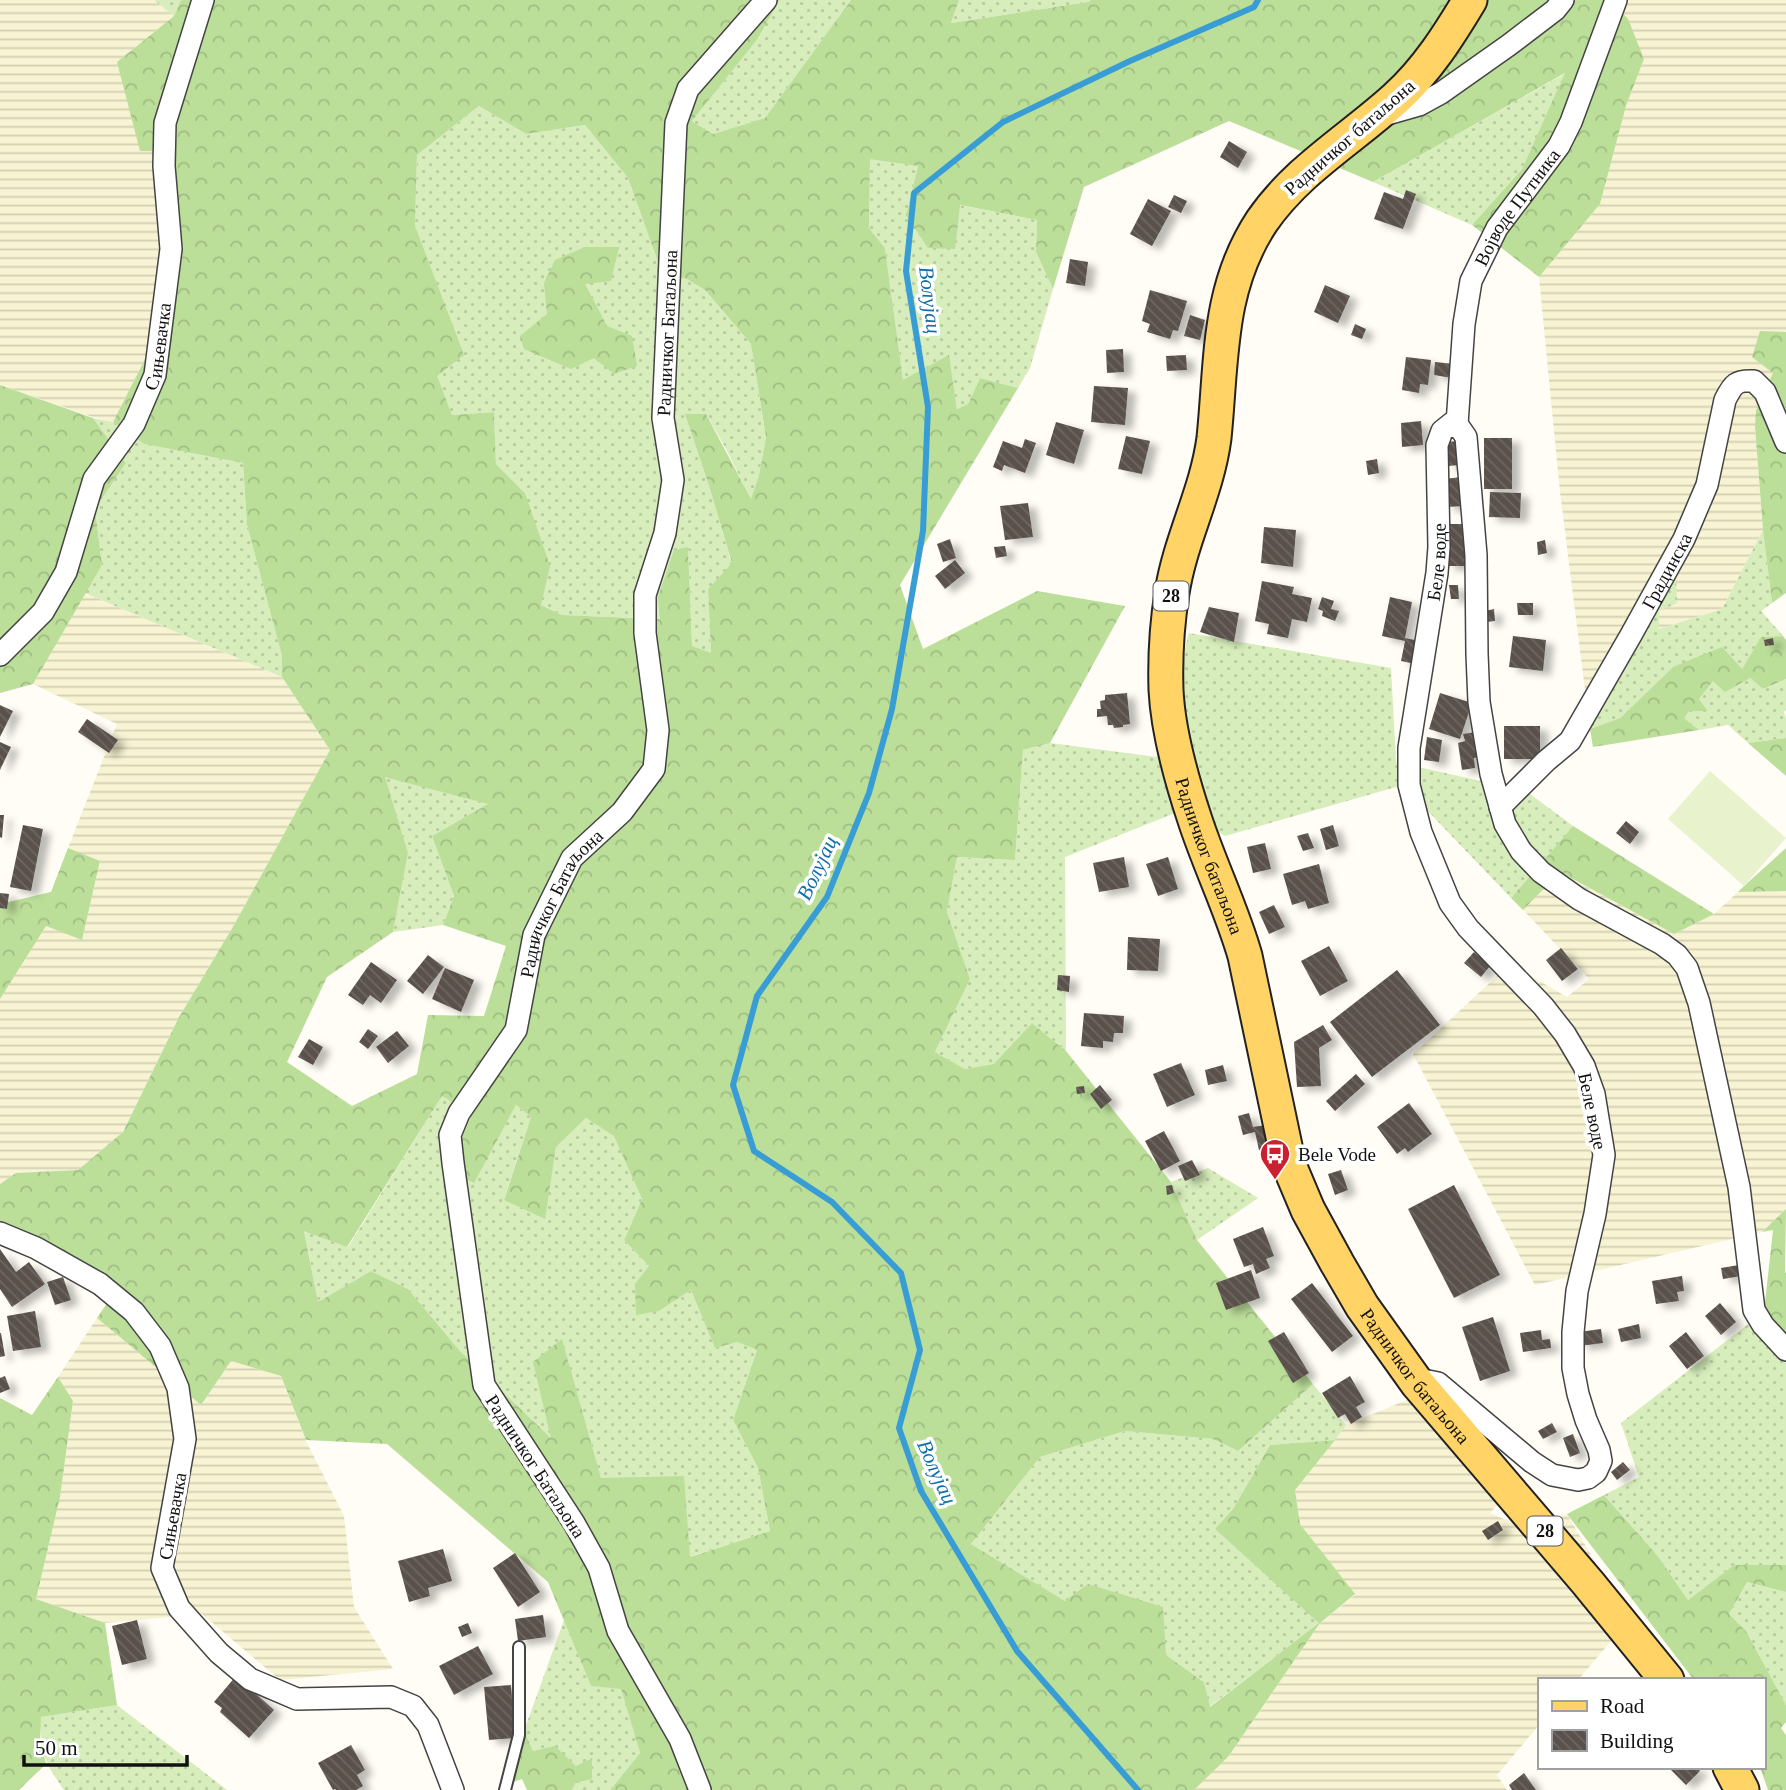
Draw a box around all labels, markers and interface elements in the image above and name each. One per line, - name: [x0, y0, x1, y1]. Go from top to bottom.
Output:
- street label: Радничког батаљона: [1280, 75, 1419, 200]
- street label: Војводе Путника: [1470, 144, 1565, 269]
- street label: Радничког Батаљона: [653, 249, 681, 417]
- water label: Волујац: [914, 265, 946, 335]
- street label: Сињевачка: [140, 301, 175, 394]
- street label: Беле воде: [1423, 523, 1450, 602]
- street label: Градинска: [1638, 529, 1697, 613]
- road number: 28: [1154, 582, 1188, 610]
- street label: Радничког батаљона: [1171, 775, 1248, 938]
- street label: Радничког Батаљона: [516, 825, 608, 979]
- water label: Волујац: [792, 832, 842, 904]
- street label: Беле воде: [1574, 1071, 1611, 1151]
- bus stop icon: Bele Vode: [1258, 1137, 1292, 1181]
- place label: Bele Vode: [1298, 1144, 1376, 1165]
- street label: Радничког батаљона: [1356, 1304, 1474, 1448]
- street label: Радничког Батаљона: [481, 1391, 590, 1542]
- water label: Волујац: [912, 1436, 962, 1508]
- street label: Сињевачка: [154, 1470, 191, 1561]
- road number: 28: [1528, 1516, 1562, 1546]
- legend: [1538, 1678, 1765, 1769]
- text: Road: [1600, 1694, 1645, 1718]
- scale bar: [24, 1724, 187, 1768]
- text: Building: [1600, 1729, 1674, 1753]
- text: 50 m: [35, 1736, 78, 1760]

